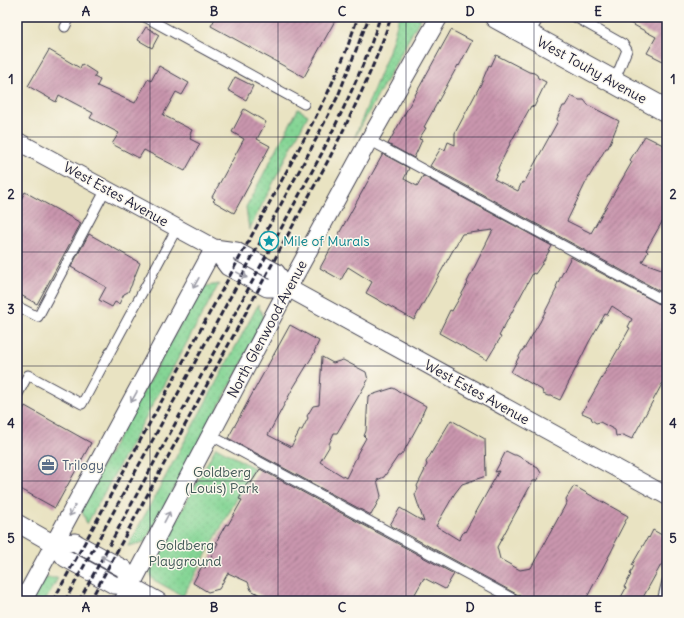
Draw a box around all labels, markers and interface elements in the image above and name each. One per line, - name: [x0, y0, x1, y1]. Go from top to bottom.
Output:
- text: A: [82, 3, 91, 20]
- text: B: [210, 3, 219, 20]
- text: C: [338, 3, 347, 20]
- text: D: [465, 3, 475, 20]
- text: E: [594, 3, 602, 20]
- street label: West Touhy Avenue: [534, 32, 650, 108]
- text: 1: [8, 71, 14, 88]
- text: 1: [670, 71, 676, 88]
- street label: West Estes Avenue: [60, 158, 172, 230]
- text: 2: [7, 186, 15, 203]
- text: 2: [669, 186, 677, 203]
- place icon: Mile of Murals: [258, 230, 280, 252]
- place label: Mile of Murals: [283, 232, 370, 250]
- street label: North Glenwood Avenue: [223, 257, 311, 401]
- one-way arrow: [236, 271, 248, 279]
- one-way arrow: [191, 277, 199, 289]
- text: 3: [7, 301, 15, 318]
- text: 3: [669, 301, 677, 318]
- street label: West Estes Avenue: [421, 356, 533, 428]
- one-way arrow: [129, 391, 137, 403]
- text: 4: [7, 415, 15, 432]
- text: 4: [669, 415, 677, 432]
- office icon: Trilogy: [37, 454, 59, 476]
- place label: Trilogy: [62, 456, 104, 474]
- park label: Goldberg (Louis) Park: [185, 463, 259, 497]
- one-way arrow: [67, 505, 75, 517]
- one-way arrow: [164, 511, 171, 523]
- text: 5: [7, 530, 15, 547]
- text: 5: [669, 530, 677, 547]
- park label: Goldberg Playground: [148, 536, 222, 570]
- one-way arrow: [100, 555, 112, 562]
- text: A: [82, 599, 91, 616]
- text: B: [210, 599, 219, 616]
- text: C: [338, 599, 347, 616]
- text: D: [465, 599, 475, 616]
- text: E: [594, 599, 602, 616]

